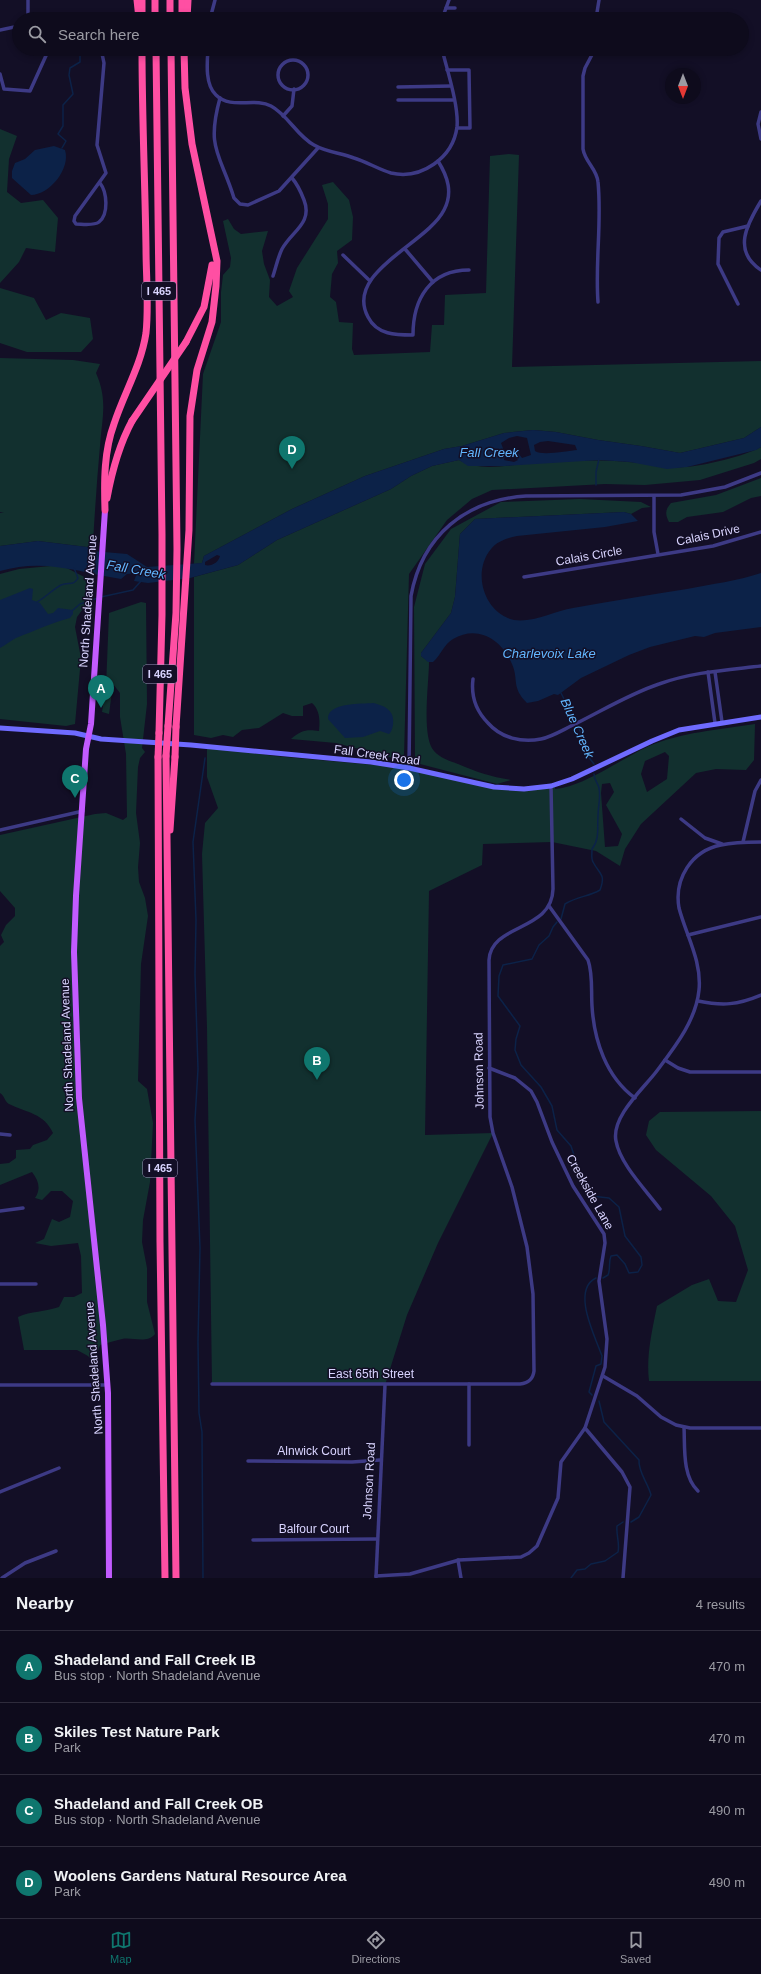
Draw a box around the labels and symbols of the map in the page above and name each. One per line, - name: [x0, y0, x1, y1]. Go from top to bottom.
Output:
- north arrow: [665, 68, 701, 104]
- road number: I 465: [142, 282, 176, 300]
- pin: D: [279, 436, 305, 469]
- water label: Fall Creek: [459, 445, 520, 460]
- street label: Calais Drive: [675, 521, 741, 549]
- street label: North Shadeland Avenue: [76, 534, 100, 668]
- street label: Calais Circle: [555, 543, 624, 569]
- water label: Fall Creek: [105, 557, 168, 582]
- water label: Charlevoix Lake: [502, 646, 596, 661]
- road number: I 465: [143, 665, 177, 683]
- pin: A: [88, 675, 114, 708]
- water label: Blue Creek: [558, 696, 598, 762]
- street label: Fall Creek Road: [333, 742, 421, 768]
- pin: C: [62, 765, 88, 798]
- your location: [394, 770, 414, 790]
- street label: North Shadeland Avenue: [58, 978, 76, 1112]
- street label: Johnson Road: [471, 1032, 487, 1110]
- pin: B: [304, 1047, 330, 1080]
- street label: Creekside Lane: [564, 1152, 617, 1232]
- road number: I 465: [143, 1159, 177, 1177]
- street label: North Shadeland Avenue: [82, 1301, 106, 1435]
- street label: East 65th Street: [328, 1367, 415, 1381]
- street label: Johnson Road: [360, 1442, 378, 1520]
- street label: Alnwick Court: [277, 1444, 351, 1458]
- street label: Balfour Court: [279, 1522, 350, 1536]

